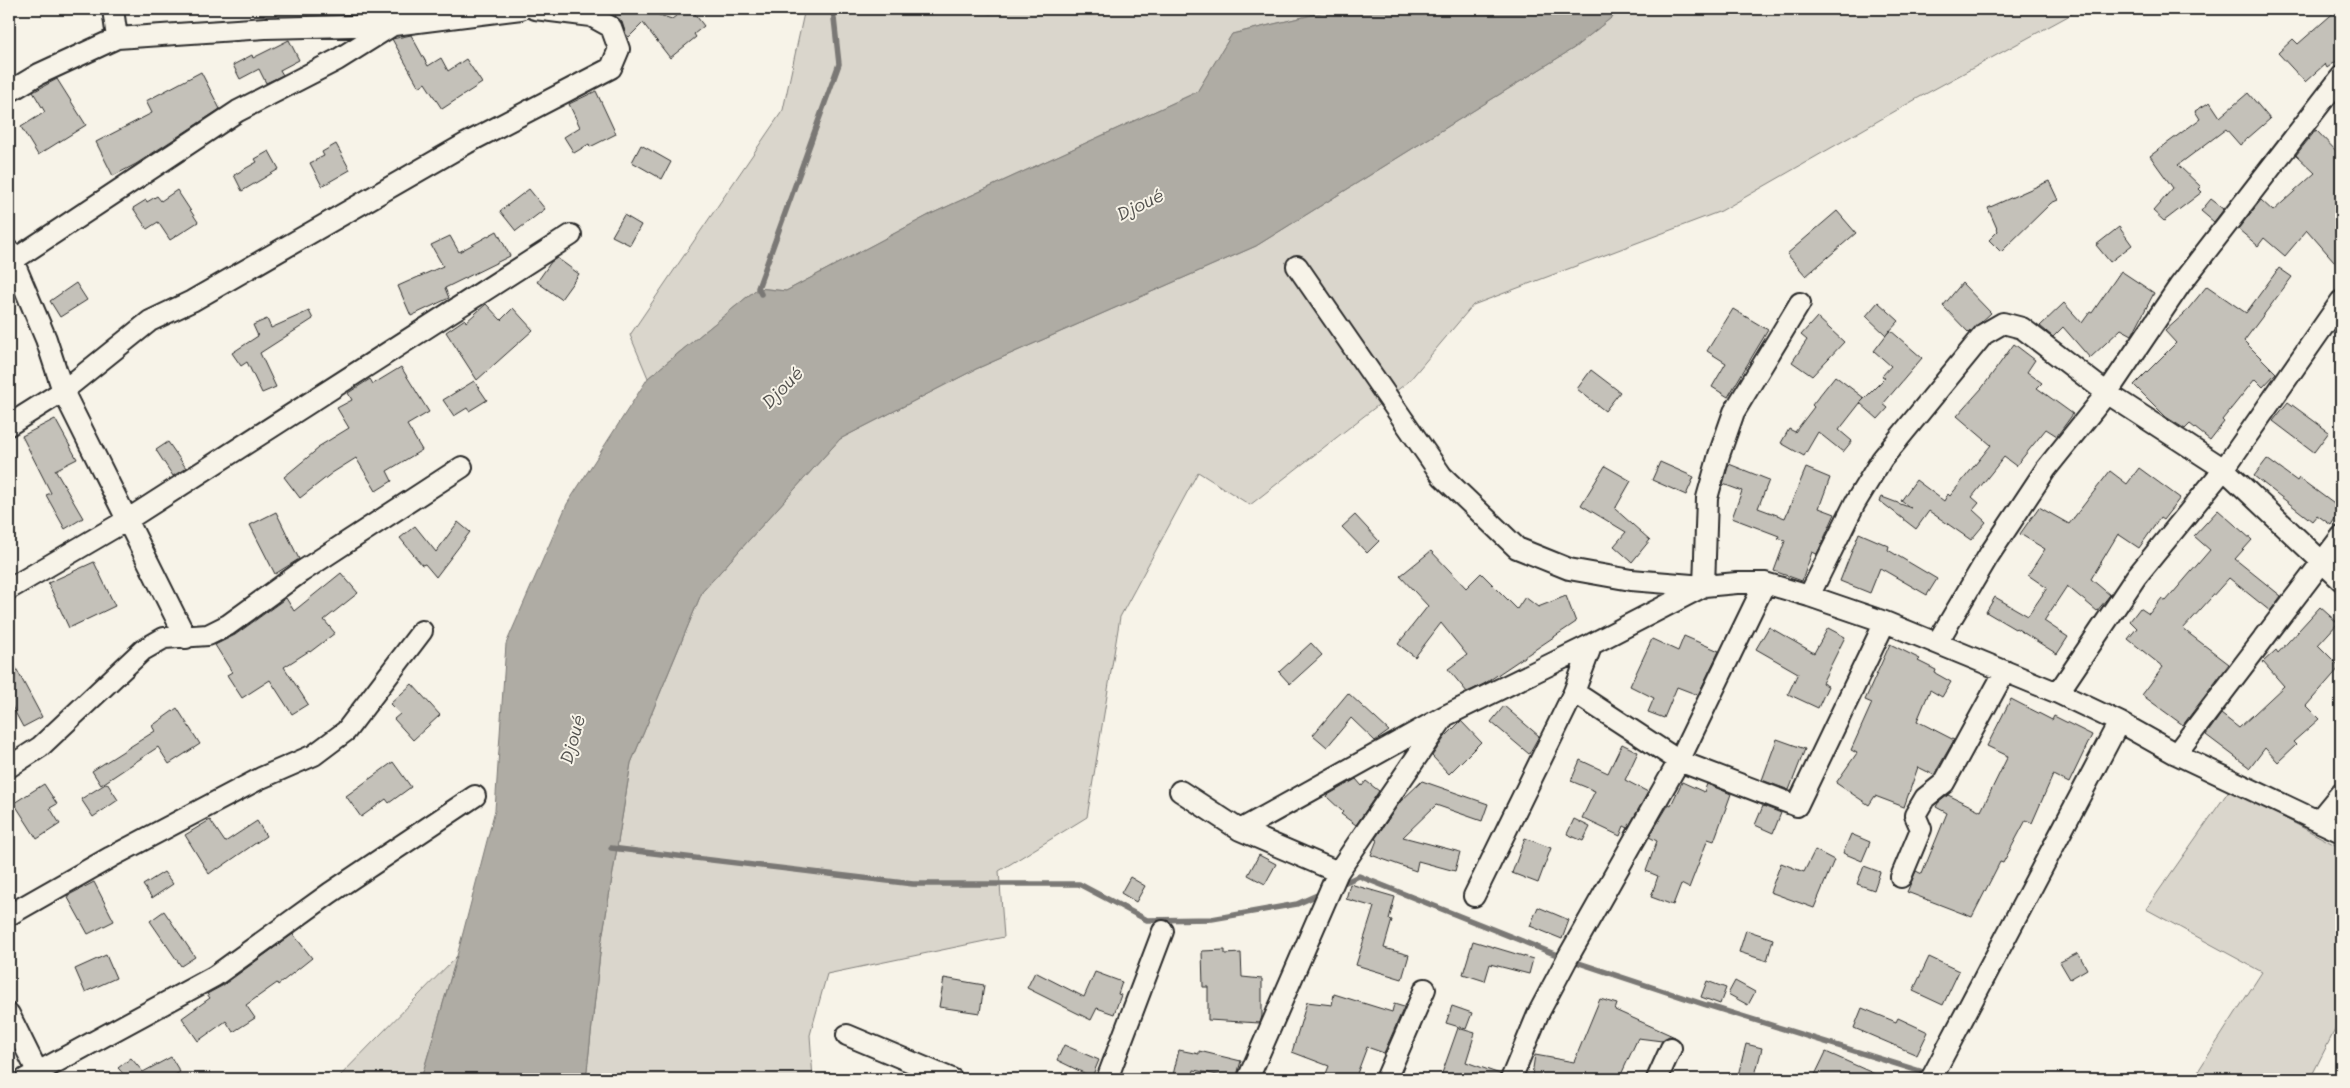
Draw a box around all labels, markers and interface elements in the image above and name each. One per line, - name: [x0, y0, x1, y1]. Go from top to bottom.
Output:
- water label: Djoué: [1112, 182, 1168, 226]
- water label: Djoué: [756, 361, 808, 413]
- water label: Djoué: [554, 712, 590, 766]

